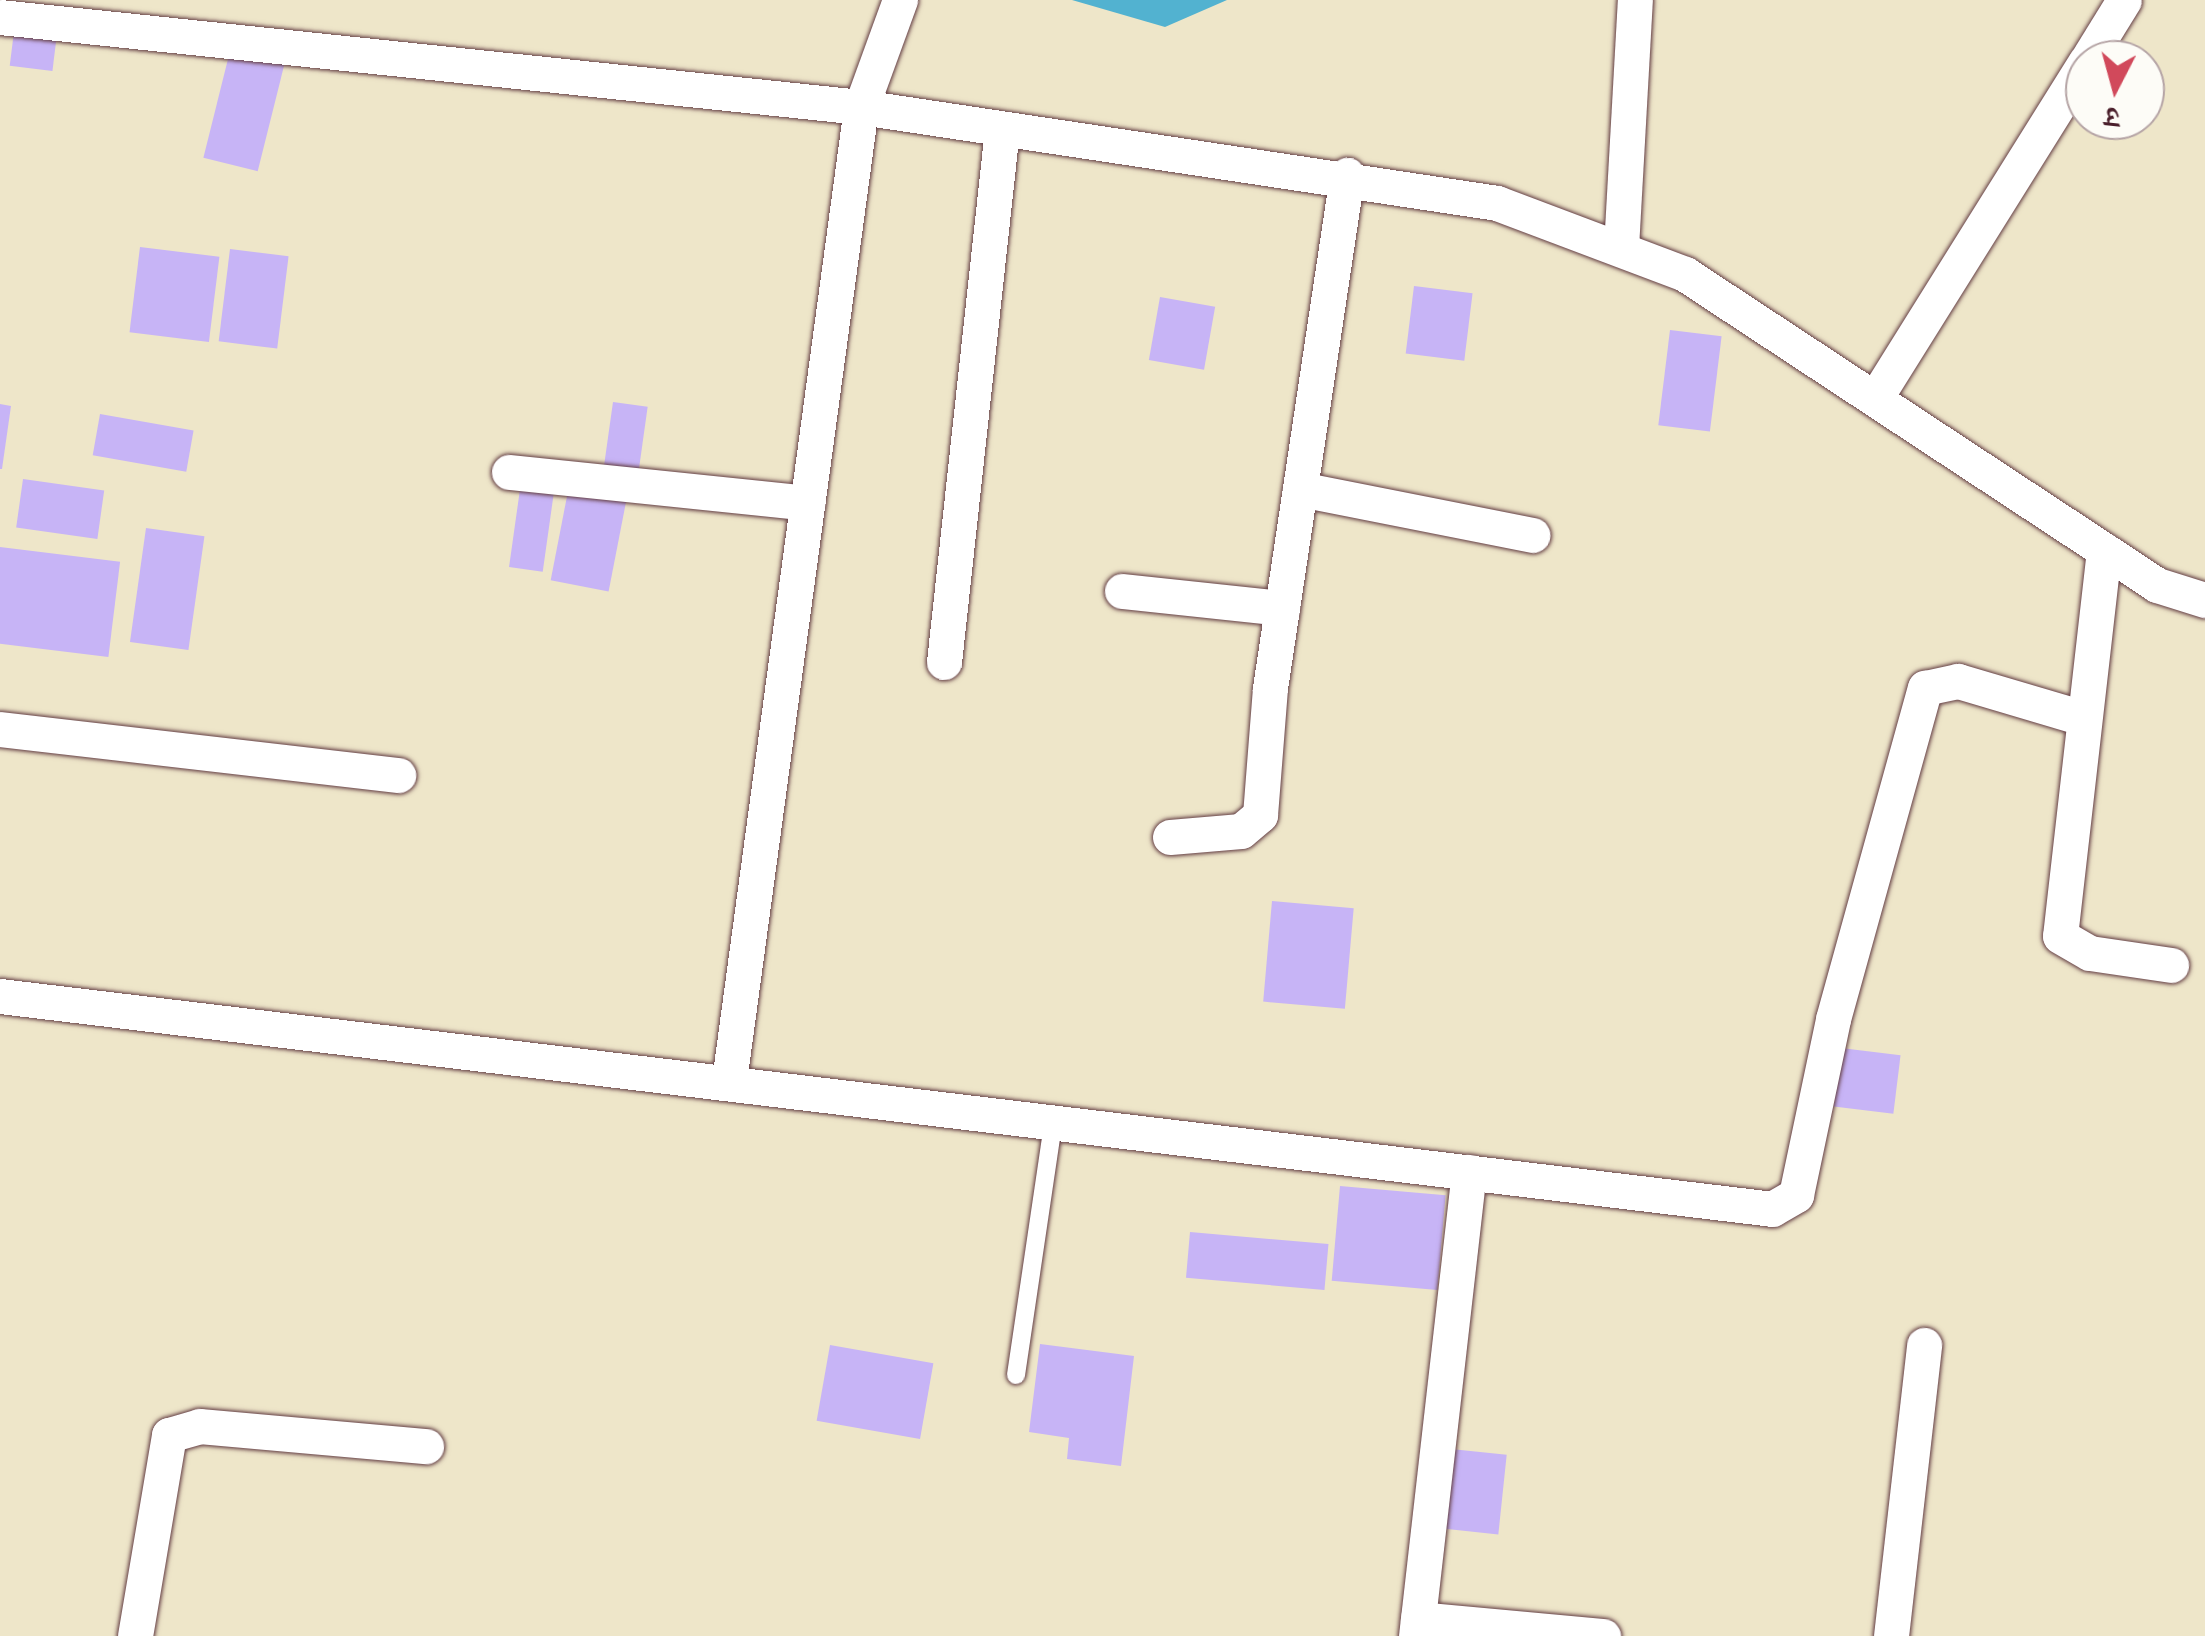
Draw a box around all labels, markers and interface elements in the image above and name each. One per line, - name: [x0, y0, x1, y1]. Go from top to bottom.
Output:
- north arrow: [2065, 40, 2165, 140]
- text: उ: [2103, 97, 2121, 139]

